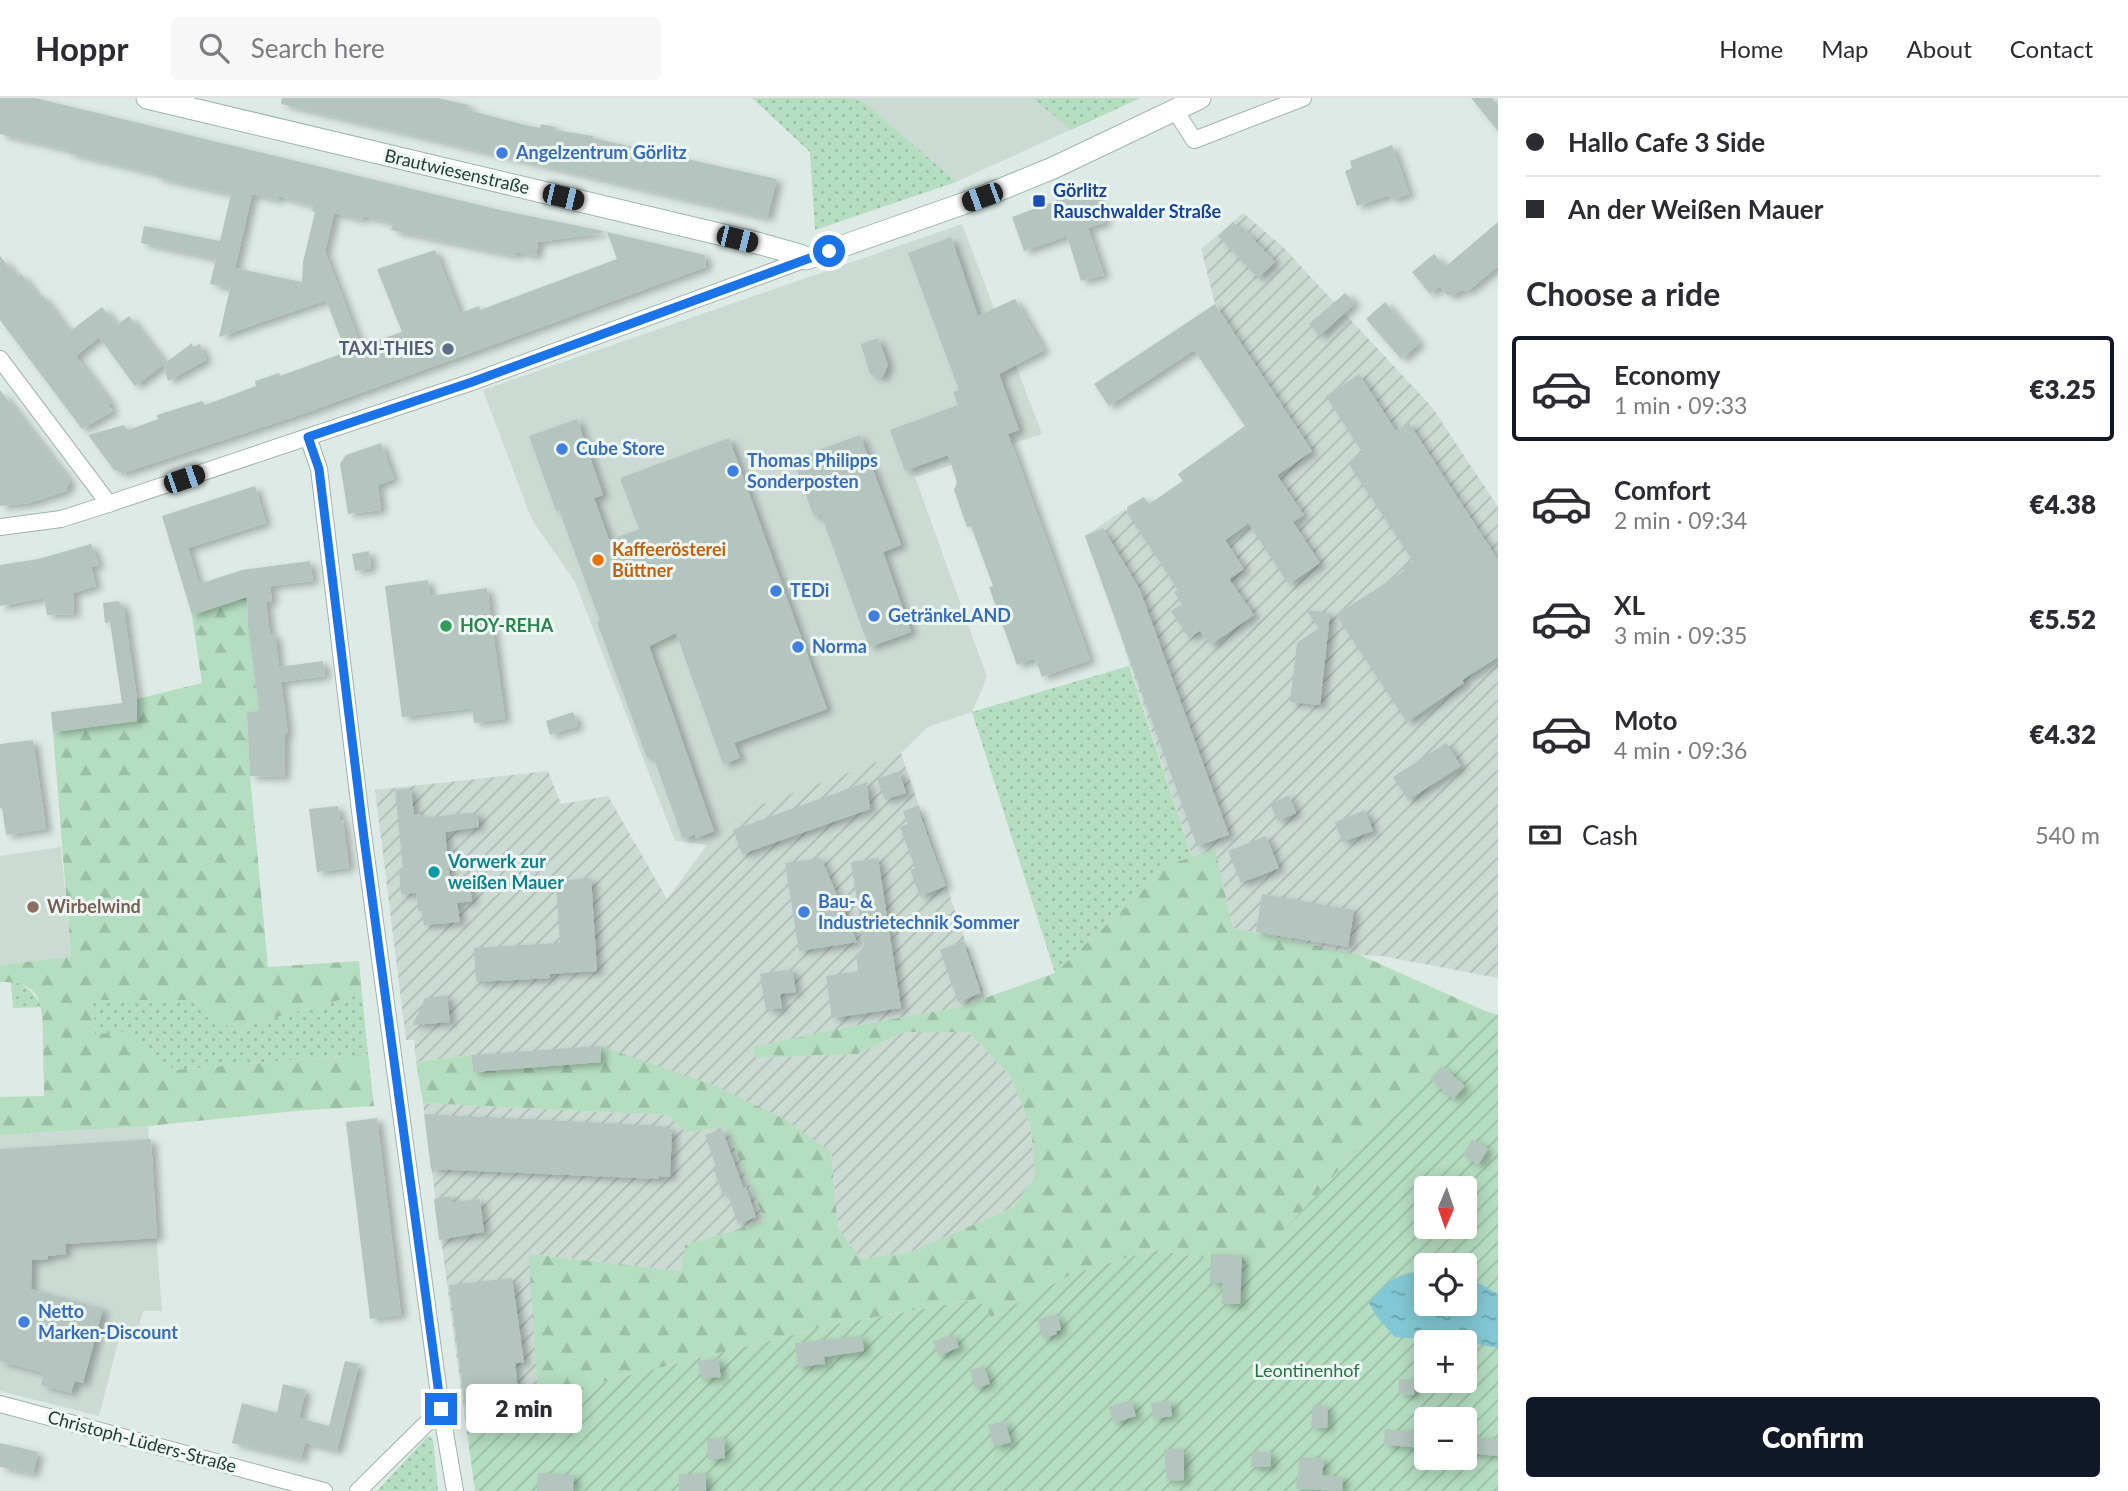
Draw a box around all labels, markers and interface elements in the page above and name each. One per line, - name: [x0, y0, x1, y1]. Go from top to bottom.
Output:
- search box: [171, 17, 661, 80]
- text: Hoppr: [35, 28, 129, 68]
- icon: search: [195, 29, 233, 67]
- text: Search here: [251, 32, 385, 64]
- text: Home: [1719, 34, 1783, 63]
- text: Map: [1821, 34, 1869, 63]
- text: About: [1907, 34, 1972, 63]
- text: Contact: [2010, 34, 2093, 63]
- text: Hallo Cafe 3 Side: [1568, 126, 1765, 158]
- place label: Angelzentrum Görlitz: [515, 141, 687, 163]
- street label: Brautwiesenstraße: [383, 144, 532, 198]
- marker: Angelzentrum Görlitz: [494, 145, 510, 161]
- place label: Görlitz Rauschwalder Straße: [1053, 179, 1222, 222]
- car: [959, 180, 1006, 214]
- car: [541, 182, 586, 212]
- marker: Görlitz Rauschwalder Straße: [1031, 193, 1047, 209]
- text: An der Weißen Mauer: [1568, 193, 1823, 225]
- car: [715, 224, 760, 254]
- route start: [813, 235, 845, 267]
- text: Choose a ride: [1526, 274, 1720, 313]
- place label: TAXI-THIES: [339, 337, 434, 359]
- marker: TAXI-THIES: [440, 341, 456, 357]
- icon: car: [1530, 357, 1593, 420]
- text: Economy: [1614, 359, 1720, 391]
- text: €3.25: [2029, 373, 2096, 405]
- text: 1 min · 09:33: [1614, 391, 1747, 419]
- place label: Cube Store: [576, 437, 665, 459]
- marker: Cube Store: [554, 441, 570, 457]
- place label: Thomas Philipps Sonderposten: [747, 449, 878, 492]
- car: [161, 462, 208, 496]
- marker: Thomas Philipps Sonderposten: [725, 463, 741, 479]
- icon: car: [1530, 472, 1593, 535]
- text: Comfort: [1614, 474, 1711, 506]
- text: €4.38: [2029, 488, 2096, 520]
- text: 2 min · 09:34: [1614, 506, 1747, 534]
- place label: Kaffeerösterei Büttner: [612, 538, 726, 581]
- marker: Kaffeerösterei Büttner: [590, 552, 606, 568]
- place label: TEDi: [790, 579, 829, 601]
- marker: TEDi: [768, 583, 784, 599]
- icon: car: [1530, 587, 1593, 650]
- text: XL: [1614, 589, 1645, 621]
- text: €5.52: [2029, 603, 2096, 635]
- place label: GetränkeLAND: [888, 604, 1011, 626]
- marker: GetränkeLAND: [866, 608, 882, 624]
- place label: HOY-REHA: [460, 614, 554, 636]
- marker: HOY-REHA: [438, 618, 454, 634]
- text: 3 min · 09:35: [1614, 621, 1747, 649]
- place label: Norma: [812, 635, 867, 657]
- marker: Norma: [790, 639, 806, 655]
- icon: car: [1530, 702, 1593, 765]
- text: Moto: [1614, 704, 1677, 736]
- text: €4.32: [2029, 718, 2096, 750]
- text: 4 min · 09:36: [1614, 736, 1747, 764]
- icon: cash: [1526, 816, 1564, 854]
- text: Cash: [1582, 819, 1638, 851]
- text: 540 m: [2035, 821, 2100, 849]
- place label: Vorwerk zur weißen Mauer: [447, 850, 564, 893]
- marker: Vorwerk zur weißen Mauer: [426, 864, 442, 880]
- place label: Bau- & Industrietechnik Sommer: [818, 890, 1020, 933]
- place label: Wirbelwind: [47, 895, 141, 917]
- marker: Wirbelwind: [25, 899, 41, 915]
- marker: Bau- & Industrietechnik Sommer: [796, 904, 812, 920]
- north arrow: [1414, 1176, 1477, 1239]
- map controls: [1414, 1176, 1477, 1470]
- button: locate: [1414, 1253, 1477, 1316]
- place label: Netto Marken-Discount: [38, 1300, 178, 1343]
- marker: Netto Marken-Discount: [16, 1314, 32, 1330]
- button: +: [1414, 1330, 1477, 1393]
- park label: Leontinenhof: [1254, 1359, 1360, 1381]
- callout: 2 min: [466, 1384, 581, 1434]
- route end: [425, 1393, 457, 1425]
- text: 2 min: [495, 1394, 553, 1422]
- button: Confirm: [1526, 1397, 2100, 1477]
- street label: Christoph-Lüders-Straße: [45, 1405, 239, 1477]
- button: −: [1414, 1407, 1477, 1470]

